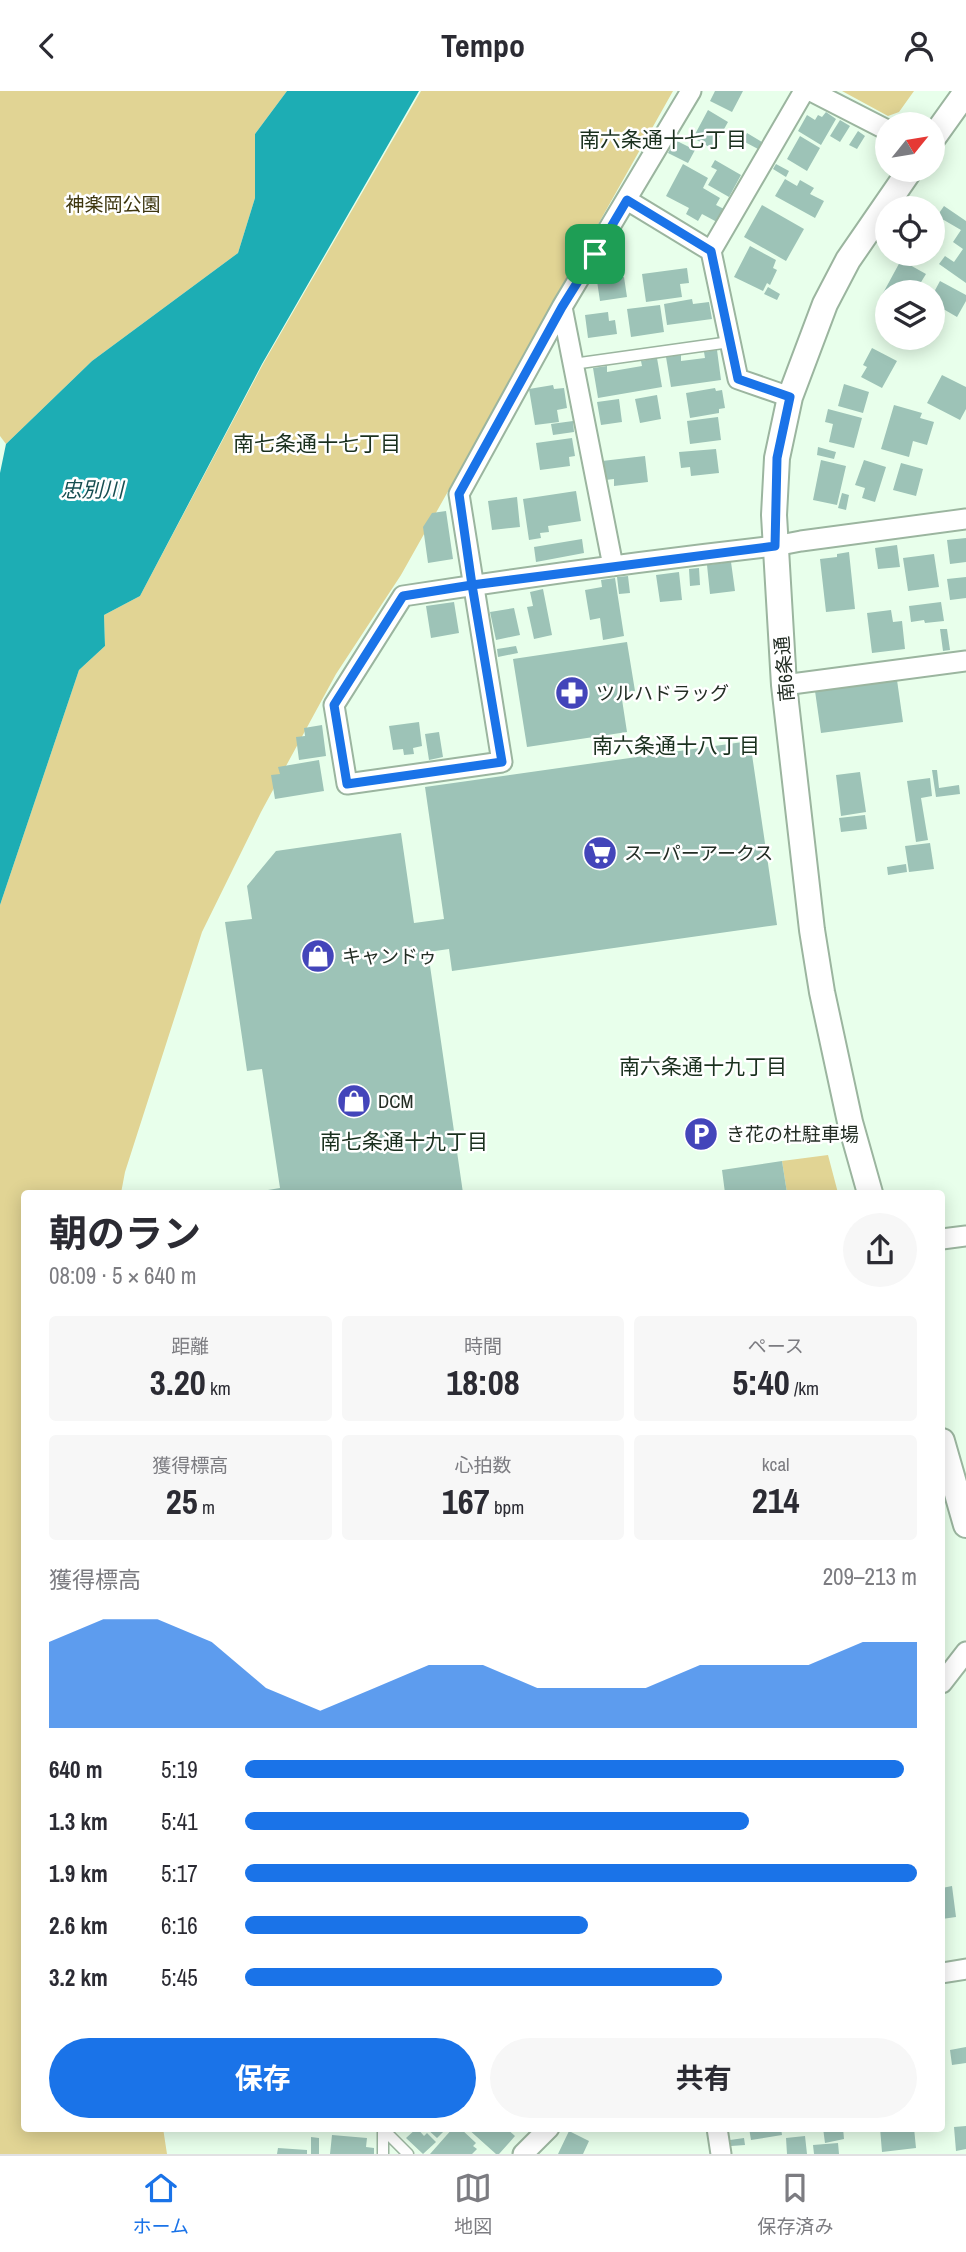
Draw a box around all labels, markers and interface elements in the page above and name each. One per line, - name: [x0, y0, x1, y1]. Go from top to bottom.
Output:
- text: Tempo: [441, 24, 525, 67]
- icon: back: [28, 27, 66, 65]
- icon: person: [900, 27, 938, 65]
- north arrow: [875, 112, 945, 182]
- map controls: [875, 112, 945, 350]
- district label: 南六条通十七丁目: [579, 125, 747, 154]
- park label: 神楽岡公園: [65, 191, 161, 217]
- button: locate: [875, 196, 945, 266]
- pin: [565, 224, 625, 284]
- icon: arrive: [576, 235, 614, 273]
- button: layers: [875, 280, 945, 350]
- district label: 南七条通十七丁目: [233, 429, 401, 458]
- water label: 忠別川: [61, 475, 125, 504]
- street label: 南6条通: [768, 635, 800, 703]
- pharmacy icon: ツルハドラッグ: [553, 674, 591, 712]
- place label: ツルハドラッグ: [596, 680, 729, 706]
- district label: 南六条通十八丁目: [592, 731, 760, 760]
- supermarket icon: スーパーアークス: [581, 834, 619, 872]
- place label: スーパーアークス: [624, 840, 773, 866]
- shop icon: キャンドゥ: [299, 937, 337, 975]
- place label: キャンドゥ: [342, 943, 437, 969]
- district label: 南六条通十九丁目: [619, 1052, 787, 1081]
- shop icon: DCM: [335, 1082, 373, 1120]
- place label: DCM: [378, 1088, 413, 1114]
- parking icon: き花の杜駐車場: [682, 1115, 720, 1153]
- place label: き花の杜駐車場: [726, 1121, 859, 1147]
- district label: 南七条通十九丁目: [320, 1127, 488, 1156]
- text: 朝のラン: [49, 1208, 201, 1259]
- button: share: [843, 1213, 917, 1287]
- text: 08:09 · 5 × 640 m: [49, 1260, 196, 1291]
- text: 距離: [171, 1333, 209, 1359]
- text: 時間: [464, 1333, 502, 1359]
- text: ペース: [748, 1333, 804, 1359]
- text: 3.20: [150, 1359, 206, 1406]
- text: 18:08: [446, 1359, 520, 1406]
- text: 5:40: [732, 1359, 790, 1406]
- text: km: [206, 1375, 231, 1401]
- text: /km: [790, 1375, 819, 1401]
- text: kcal: [762, 1451, 790, 1477]
- text: 獲得標高: [152, 1452, 228, 1478]
- text: 心拍数: [454, 1452, 512, 1478]
- text: 214: [752, 1477, 800, 1524]
- text: 25: [166, 1478, 198, 1525]
- text: 167: [442, 1478, 490, 1525]
- text: m: [198, 1494, 215, 1520]
- text: bpm: [490, 1494, 524, 1520]
- text: 209–213 m: [823, 1561, 917, 1592]
- text: 獲得標高: [49, 1564, 141, 1595]
- text: 640 m: [49, 1754, 102, 1785]
- text: 5:19: [161, 1754, 198, 1785]
- text: 1.3 km: [49, 1806, 108, 1837]
- text: 5:41: [161, 1806, 198, 1837]
- text: 1.9 km: [49, 1858, 108, 1889]
- text: 5:17: [161, 1858, 198, 1889]
- text: 2.6 km: [49, 1910, 108, 1941]
- text: 6:16: [161, 1910, 198, 1941]
- text: 3.2 km: [49, 1962, 108, 1993]
- text: 5:45: [161, 1962, 198, 1993]
- button: 保存: [49, 2038, 476, 2118]
- button: 共有: [490, 2038, 917, 2118]
- tab: ホーム: [133, 2169, 189, 2239]
- tab: 地図: [454, 2169, 492, 2239]
- tab: 保存済み: [757, 2169, 833, 2239]

